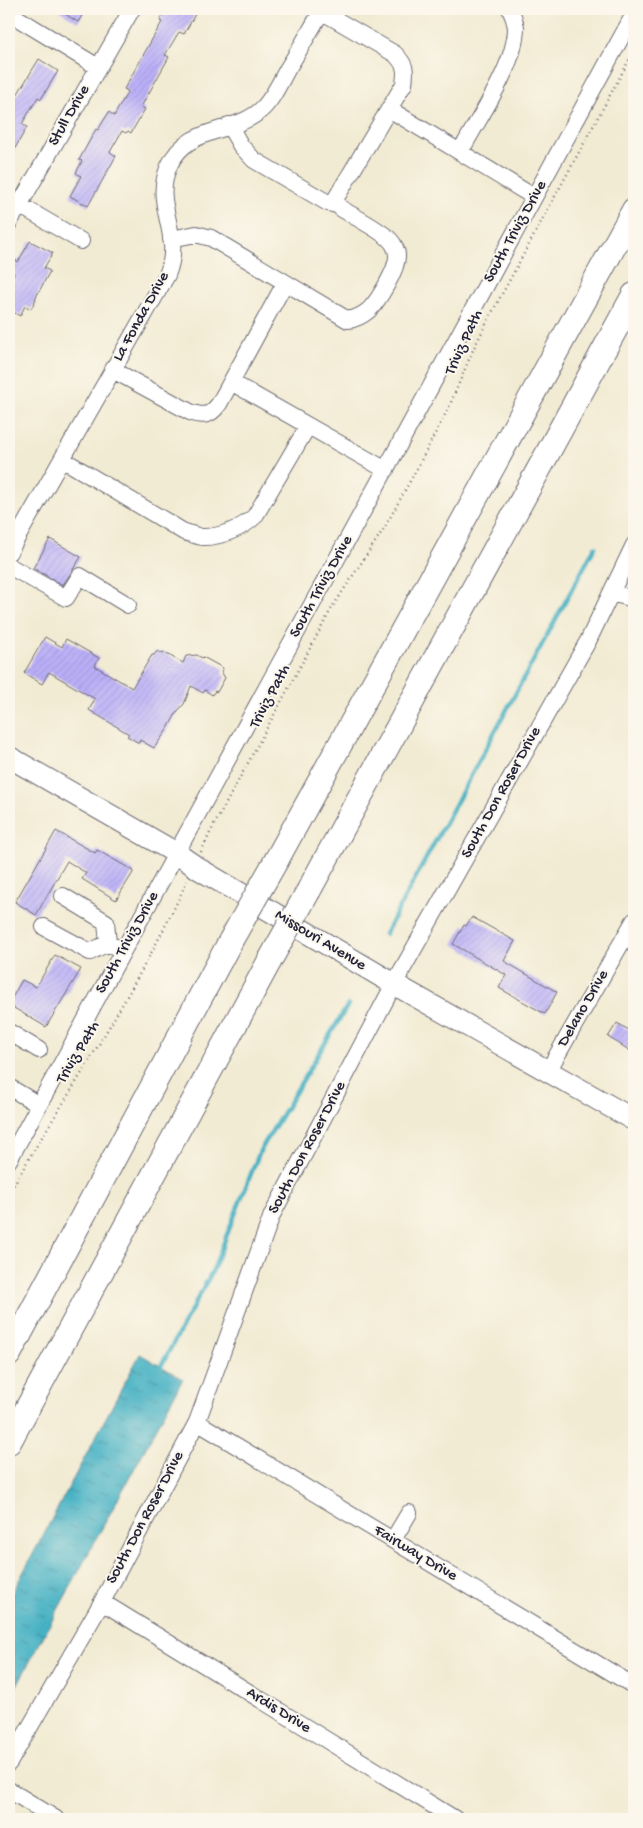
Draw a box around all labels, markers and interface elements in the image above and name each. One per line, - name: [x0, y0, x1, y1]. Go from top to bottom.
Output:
- street label: Stull Drive: [45, 82, 95, 150]
- street label: South Triviz Drive: [480, 177, 552, 286]
- street label: La Fonda Drive: [110, 268, 175, 365]
- street label: Triviz Path: [441, 307, 488, 379]
- street label: South Triviz Drive: [286, 532, 358, 641]
- street label: Triviz Path: [246, 662, 296, 733]
- street label: South Don Roser Drive: [458, 723, 546, 862]
- street label: South Triviz Drive: [92, 888, 164, 997]
- street label: Missouri Avenue: [271, 906, 370, 976]
- street label: Delano Drive: [554, 967, 614, 1052]
- street label: Triviz Path: [52, 1018, 105, 1089]
- street label: South Don Roser Drive: [265, 1078, 351, 1218]
- street label: South Don Roser Drive: [103, 1448, 189, 1588]
- street label: Fairway Drive: [369, 1521, 461, 1587]
- street label: Ardis Drive: [242, 1684, 314, 1739]

